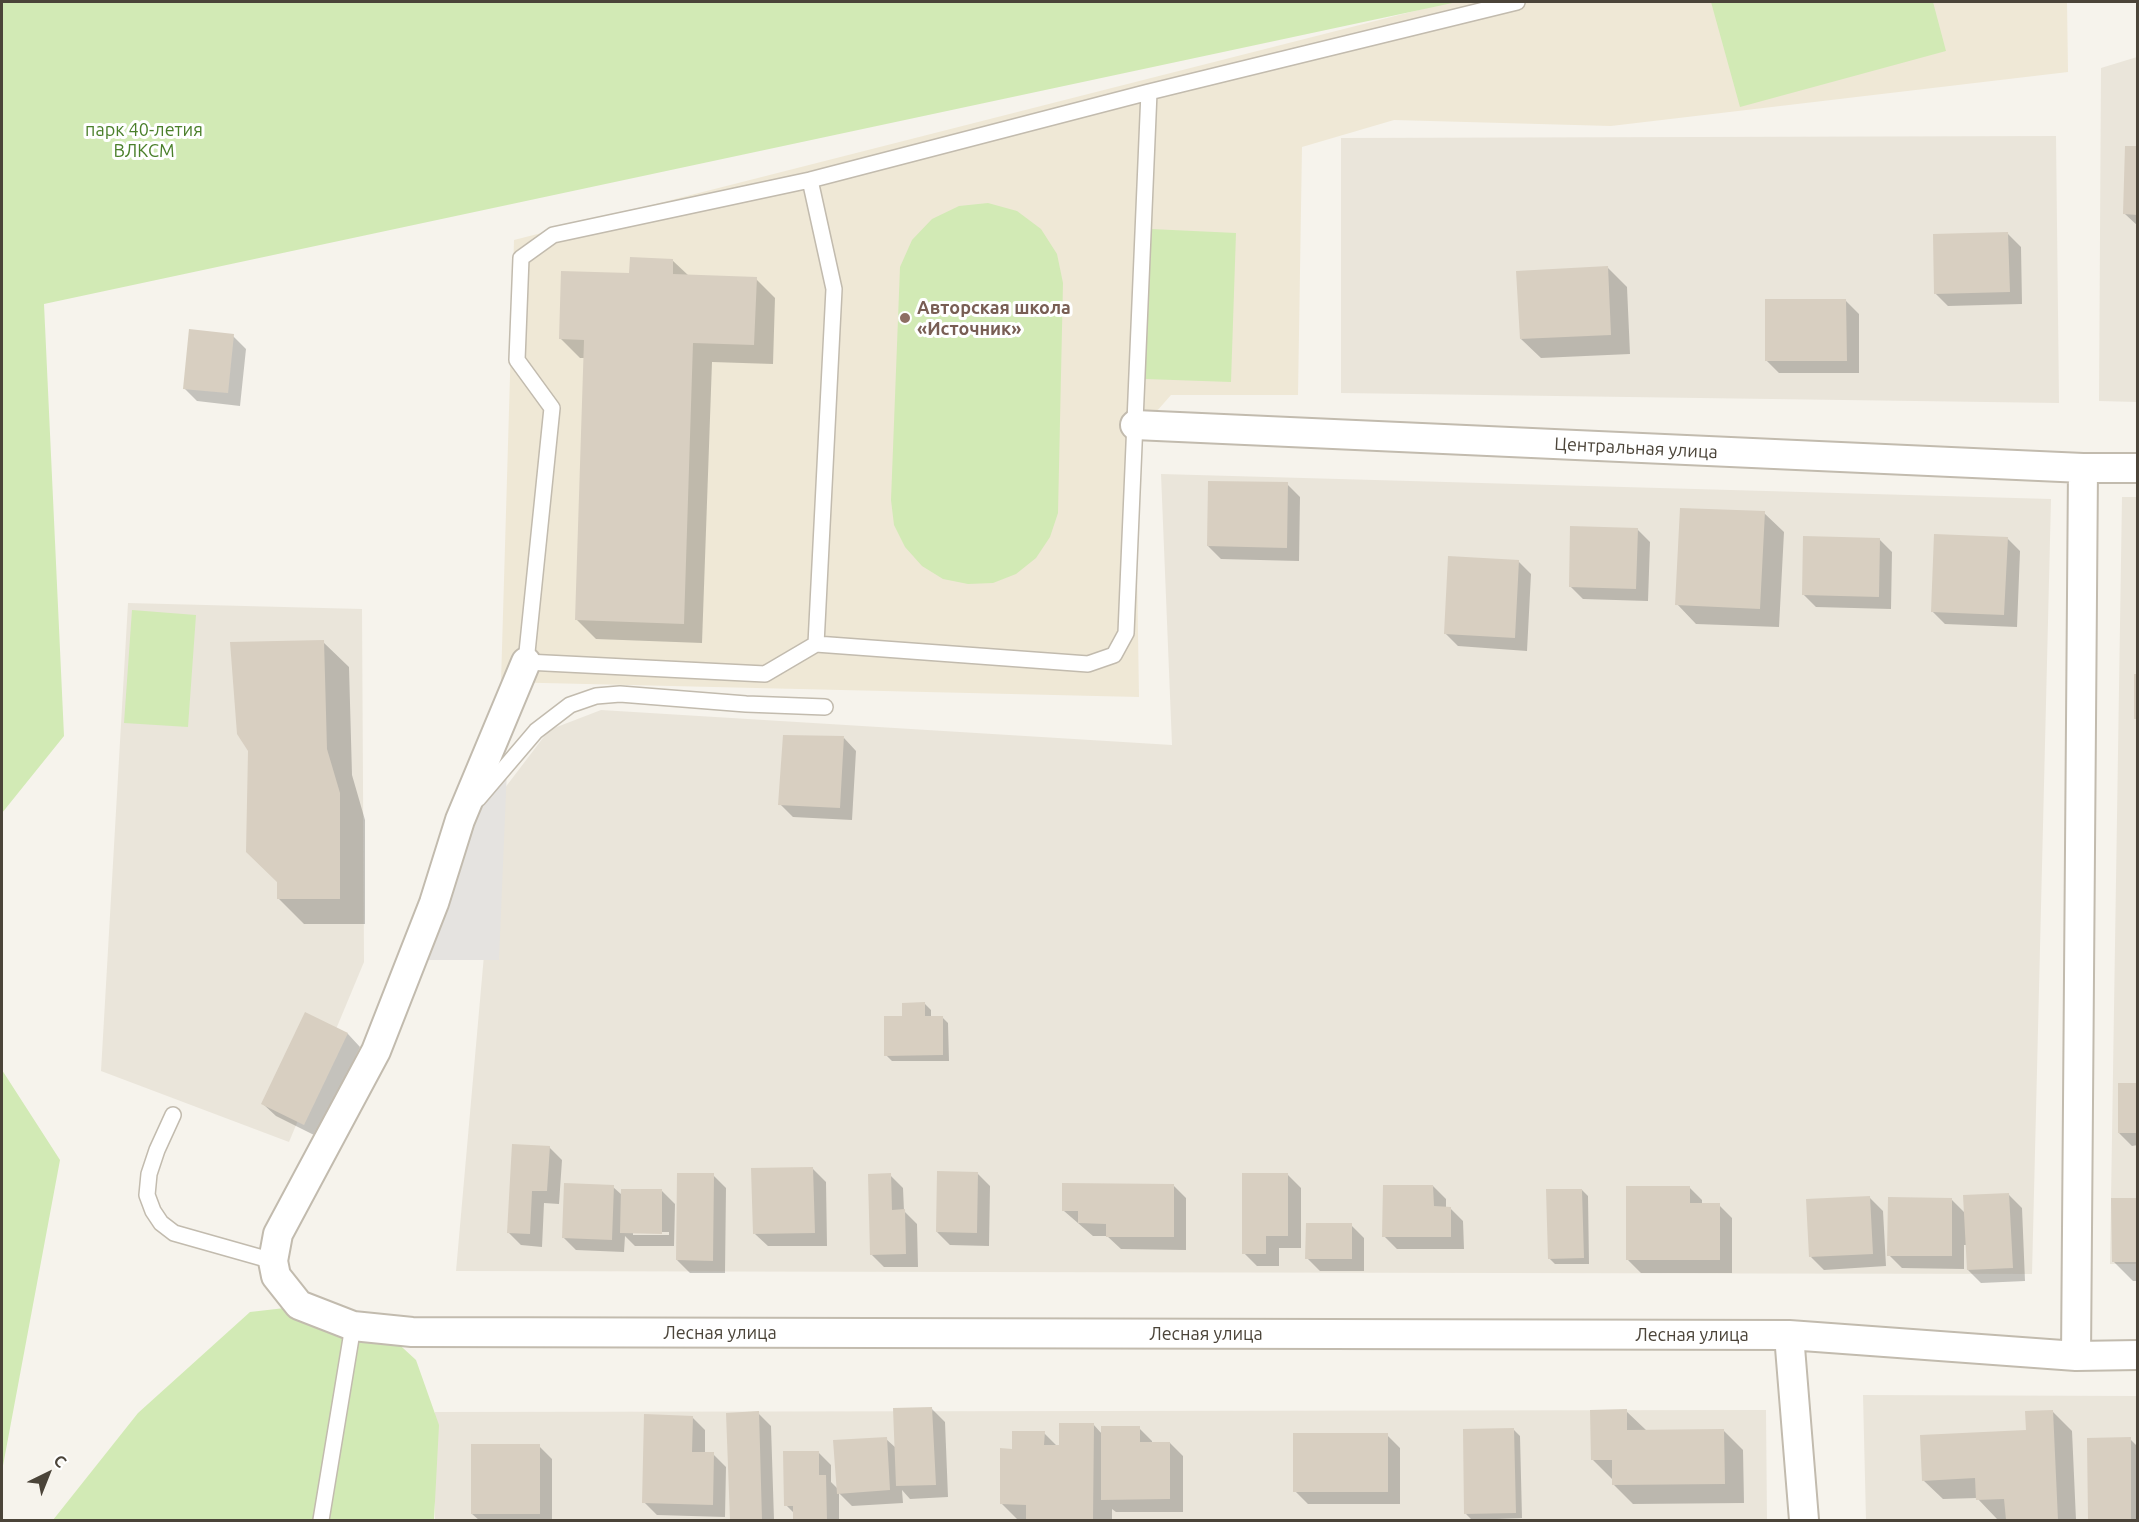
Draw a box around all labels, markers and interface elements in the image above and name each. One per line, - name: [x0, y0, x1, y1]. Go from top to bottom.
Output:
- park label: парк 40-летия ВЛКСМ: [85, 119, 203, 162]
- place label: Авторская школа «Источник»: [917, 297, 1071, 340]
- marker: Авторская школа «Источник»: [898, 311, 912, 325]
- street label: Центральная улица: [1554, 433, 1718, 463]
- street label: Лесная улица: [663, 1322, 777, 1344]
- street label: Лесная улица: [1149, 1323, 1263, 1345]
- street label: Лесная улица: [1635, 1324, 1749, 1346]
- north arrow: [18, 1444, 78, 1504]
- text: С: [50, 1451, 70, 1471]

